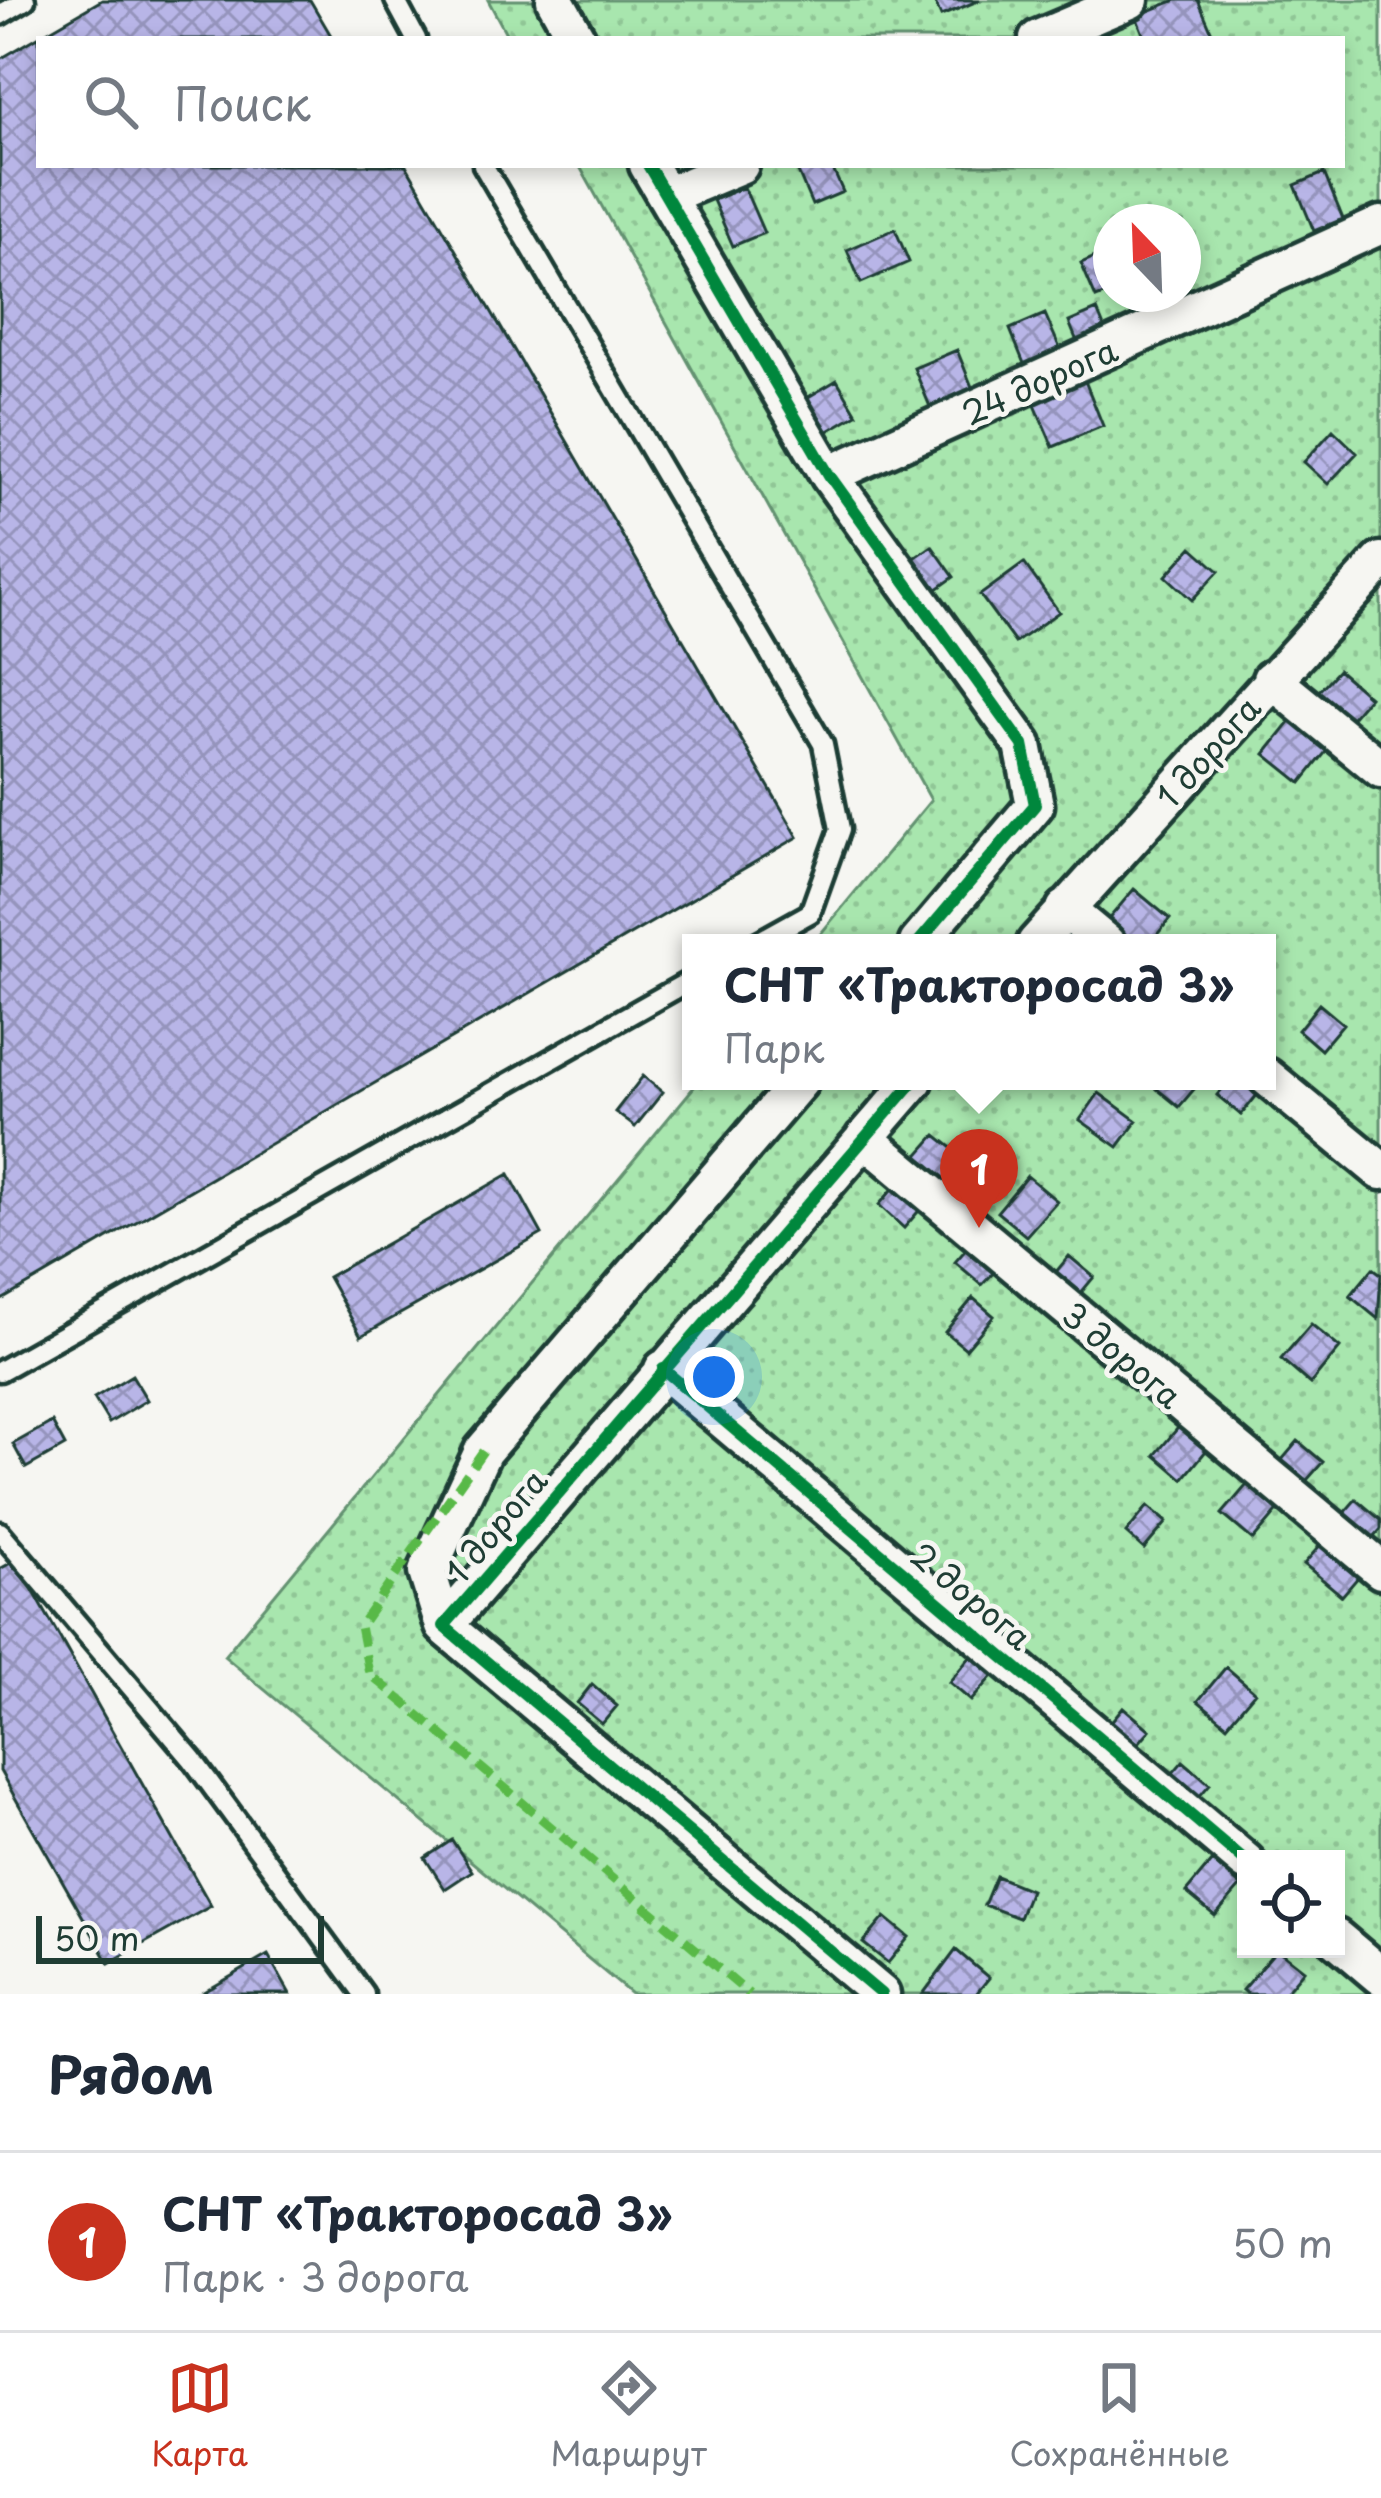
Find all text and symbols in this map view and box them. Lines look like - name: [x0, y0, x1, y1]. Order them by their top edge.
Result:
- search box: [36, 36, 1345, 168]
- text: Поиск: [174, 68, 311, 136]
- icon: search: [78, 69, 144, 135]
- north arrow: [1093, 204, 1201, 312]
- street label: 24 дорога: [953, 323, 1125, 437]
- street label: 1 дорога: [1143, 683, 1271, 818]
- popup: [682, 934, 1276, 1090]
- text: СНТ «Тракторосад 3»: [724, 949, 1234, 1017]
- text: Парк: [724, 1017, 825, 1076]
- pin: 1: [940, 1129, 1018, 1228]
- street label: 3 дорога: [1052, 1289, 1194, 1419]
- your location: [684, 1347, 744, 1407]
- street label: 1 дорога: [432, 1456, 558, 1593]
- street label: 2 дорога: [901, 1529, 1044, 1661]
- map controls: [1237, 1850, 1345, 1958]
- button: locate: [1237, 1850, 1345, 1958]
- scale bar: [36, 1910, 324, 1963]
- text: 50 m: [54, 1912, 140, 1962]
- text: Рядом: [48, 2034, 214, 2111]
- text: СНТ «Тракторосад 3»: [162, 2178, 672, 2246]
- text: 1: [78, 2212, 96, 2271]
- text: 50 m: [1232, 2212, 1333, 2271]
- text: Парк · 3 дорога: [162, 2246, 469, 2305]
- tab: Карта: [151, 2355, 248, 2477]
- tab: Маршрут: [551, 2355, 707, 2477]
- tab: Сохранённые: [1009, 2355, 1230, 2477]

